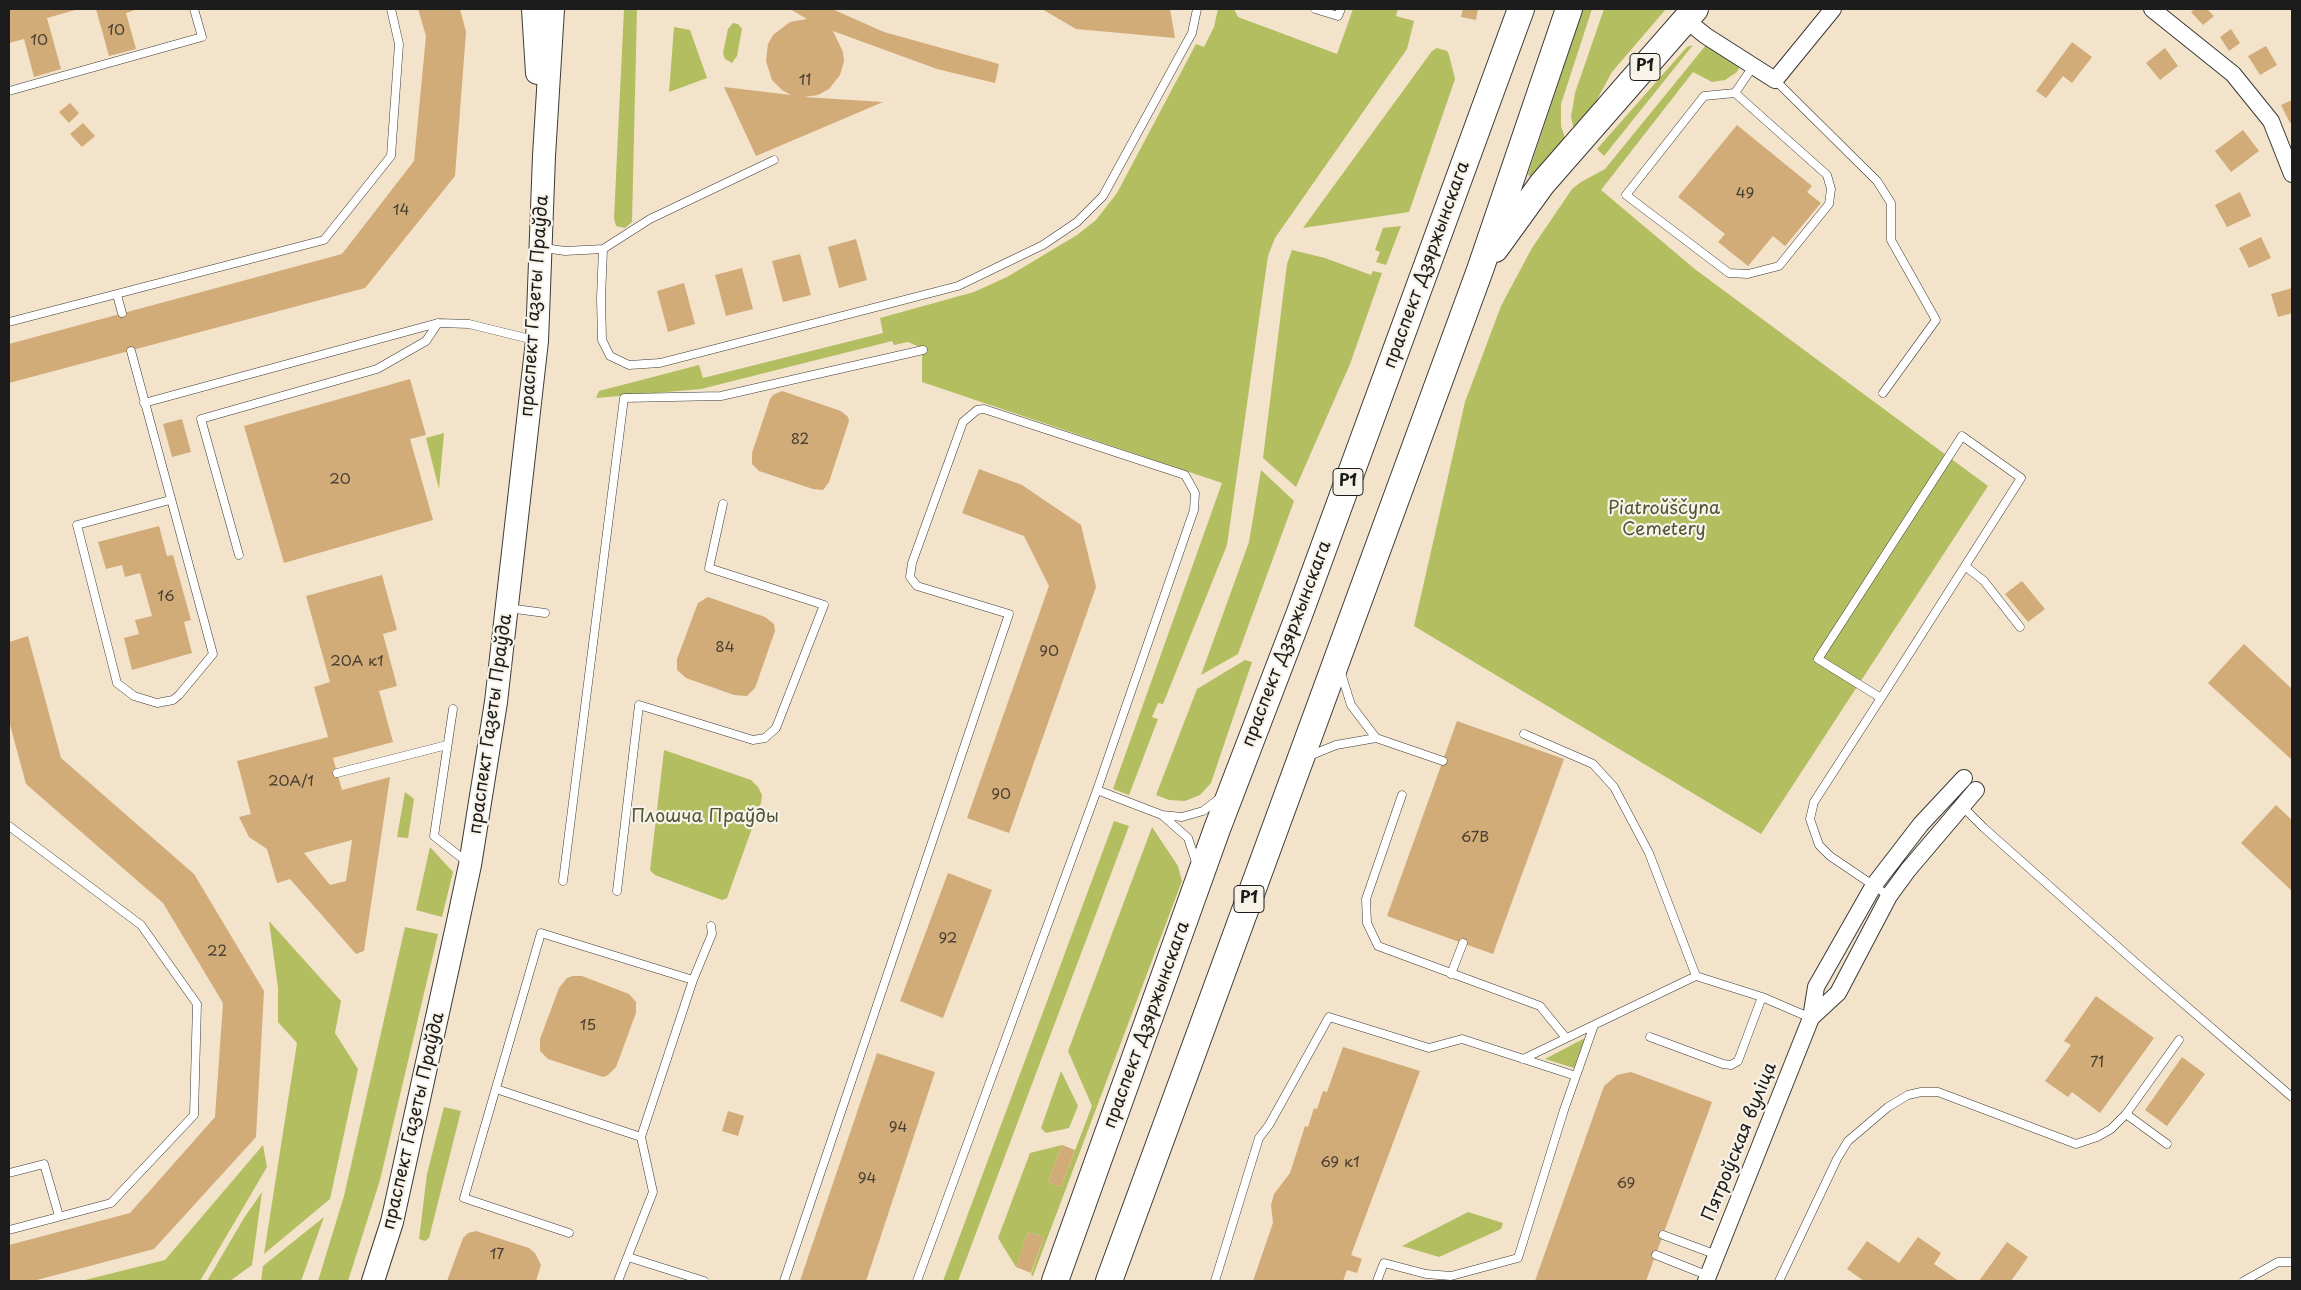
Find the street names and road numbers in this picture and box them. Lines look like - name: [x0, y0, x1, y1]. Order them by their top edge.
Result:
- road number: Р1: [1630, 54, 1660, 80]
- street label: праспект Дзяржынскага: [1379, 158, 1475, 372]
- street label: праспект Газеты Праўда: [516, 194, 554, 418]
- road number: Р1: [1333, 468, 1363, 496]
- street label: праспект Дзяржынскага: [1238, 538, 1336, 750]
- street label: праспект Газеты Праўда: [465, 612, 517, 836]
- road number: Р1: [1234, 886, 1264, 912]
- street label: праспект Дзяржынскага: [1099, 918, 1195, 1132]
- street label: праспект Газеты Праўда: [378, 1010, 450, 1232]
- street label: Пятроўская вуліца: [1698, 1059, 1782, 1225]

